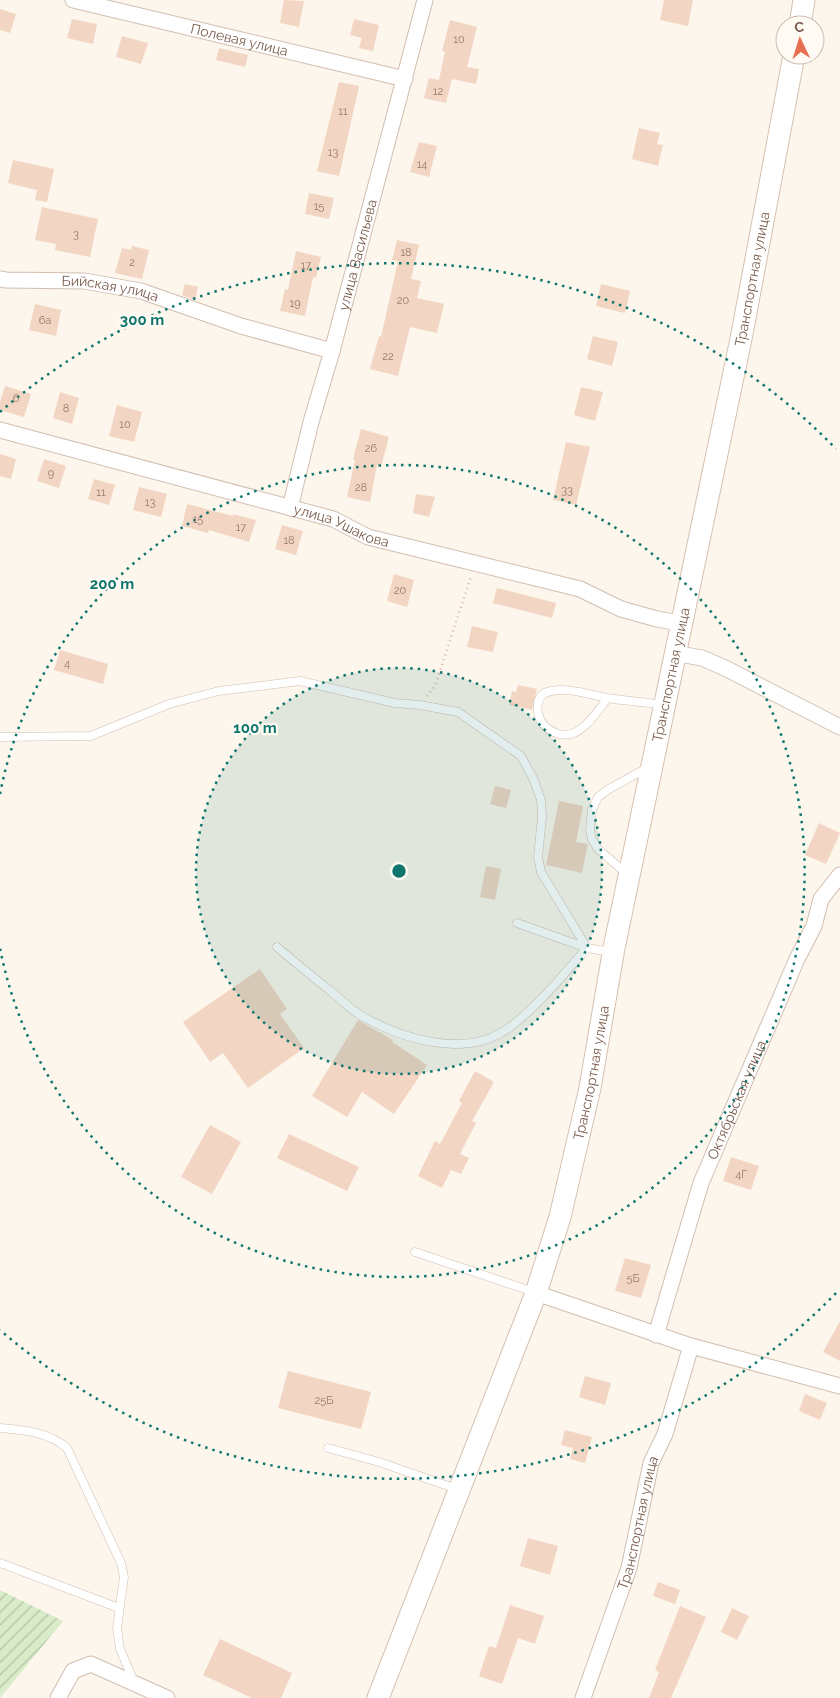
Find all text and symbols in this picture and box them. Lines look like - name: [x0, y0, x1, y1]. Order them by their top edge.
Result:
- north arrow: [775, 15, 825, 65]
- text: С: [794, 19, 805, 35]
- street label: Полевая улица: [189, 20, 290, 59]
- house number: 10: [453, 33, 465, 46]
- house number: 12: [433, 85, 443, 98]
- house number: 11: [338, 105, 348, 118]
- house number: 13: [328, 146, 338, 159]
- house number: 14: [417, 158, 427, 171]
- street label: улица Васильева: [335, 198, 380, 312]
- house number: 15: [314, 200, 324, 213]
- street label: Транспортная улица: [732, 210, 773, 348]
- house number: 3: [73, 228, 79, 241]
- house number: 18: [400, 246, 412, 259]
- house number: 2: [129, 256, 135, 269]
- house number: 17: [301, 259, 311, 272]
- street label: Бийская улица: [62, 273, 161, 305]
- house number: 20: [397, 294, 409, 307]
- house number: 19: [289, 297, 301, 310]
- text: 300 m: [120, 311, 164, 329]
- house number: 6а: [39, 314, 51, 327]
- house number: 22: [382, 350, 394, 363]
- house number: 6: [13, 392, 20, 405]
- house number: 8: [63, 402, 69, 415]
- house number: 10: [119, 418, 131, 431]
- house number: 26: [365, 442, 378, 455]
- house number: 9: [48, 467, 54, 480]
- house number: 28: [355, 481, 367, 494]
- house number: 33: [561, 484, 573, 497]
- house number: 11: [96, 486, 106, 499]
- house number: 13: [145, 496, 155, 509]
- street label: улица Ушакова: [292, 501, 391, 550]
- house number: 15: [193, 513, 203, 526]
- house number: 17: [236, 521, 246, 534]
- house number: 18: [283, 534, 295, 547]
- text: 200 m: [90, 575, 134, 593]
- house number: 20: [394, 584, 406, 597]
- street label: Транспортная улица: [649, 606, 693, 743]
- house number: 4: [64, 657, 70, 670]
- text: 100 m: [233, 719, 277, 737]
- centre of rings: [390, 862, 408, 880]
- street label: Транспортная улица: [570, 1004, 612, 1142]
- street label: Октябрьская улица: [704, 1038, 769, 1162]
- house number: 4Г: [735, 1168, 747, 1181]
- house number: 5Б: [626, 1272, 640, 1285]
- house number: 25Б: [315, 1394, 333, 1407]
- street label: Транспортная улица: [614, 1453, 661, 1592]

